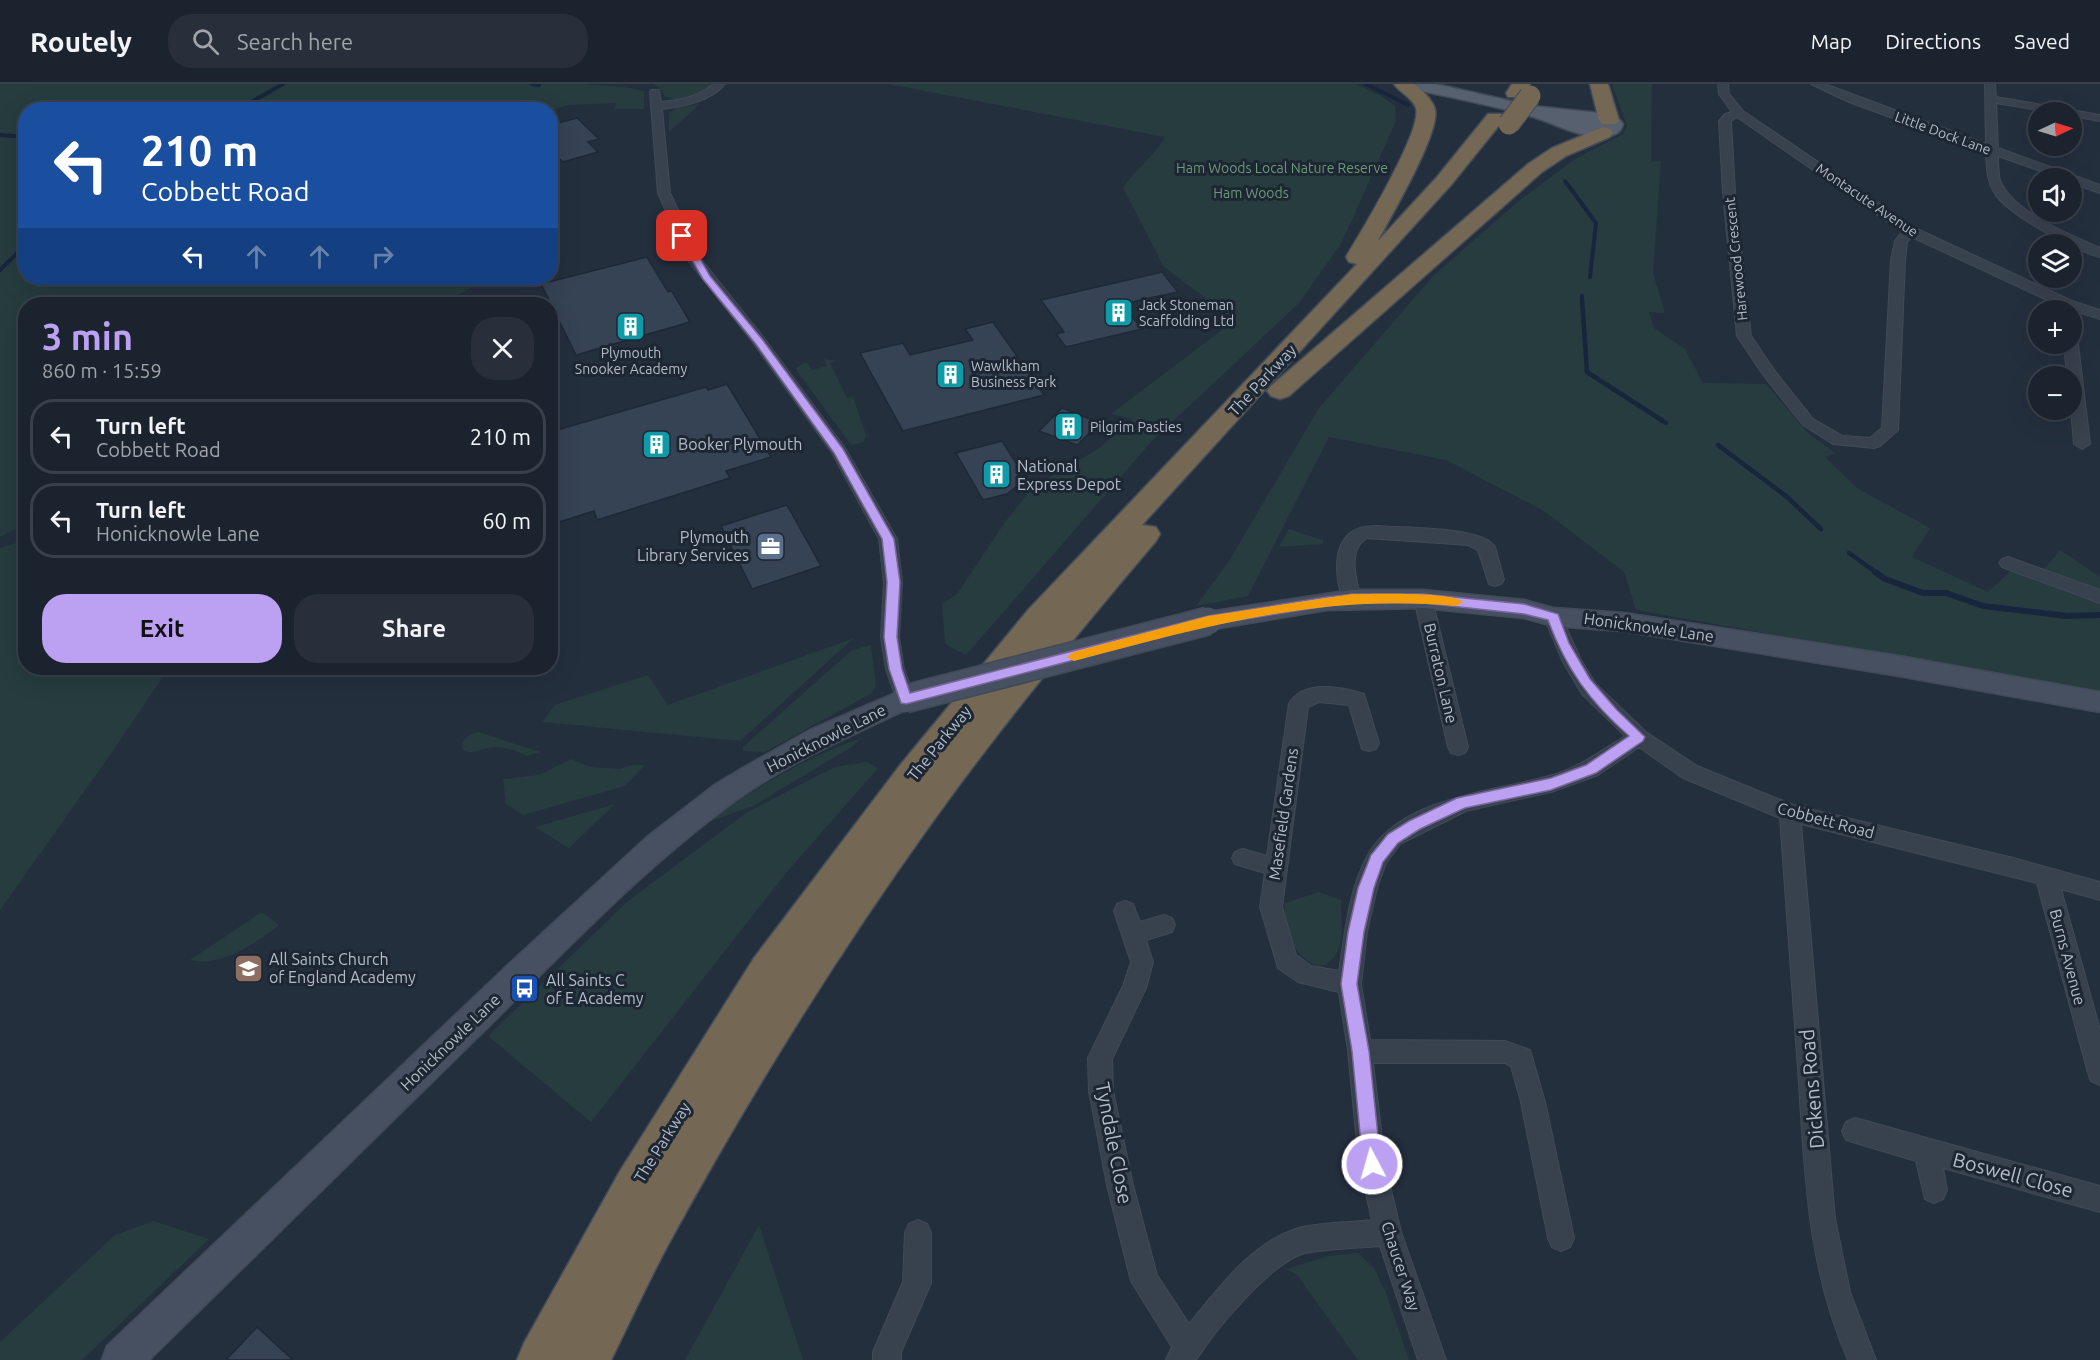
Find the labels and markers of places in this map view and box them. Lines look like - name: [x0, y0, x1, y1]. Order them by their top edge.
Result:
- pin: [656, 210, 707, 261]
- building icon: Jack Stoneman Scaffolding Ltd: [1102, 297, 1134, 329]
- place label: Jack Stoneman Scaffolding Ltd: [1139, 297, 1234, 329]
- building icon: Plymouth Snooker Academy: [615, 310, 647, 342]
- place label: Plymouth Snooker Academy: [575, 345, 687, 377]
- building icon: Wawlkham Business Park: [934, 358, 966, 390]
- place label: Wawlkham Business Park: [971, 358, 1056, 390]
- building icon: Pilgrim Pasties: [1053, 411, 1085, 443]
- place label: Pilgrim Pasties: [1090, 419, 1182, 435]
- building icon: Booker Plymouth: [641, 428, 673, 460]
- place label: Booker Plymouth: [678, 435, 802, 453]
- place label: National Express Depot: [1017, 457, 1122, 493]
- building icon: National Express Depot: [980, 459, 1012, 491]
- place label: Plymouth Library Services: [637, 528, 749, 564]
- office icon: Plymouth Library Services: [754, 530, 786, 562]
- place label: All Saints Church of England Academy: [269, 950, 416, 986]
- school or university icon: All Saints Church of England Academy: [232, 952, 264, 984]
- place label: All Saints C of E Academy: [546, 971, 644, 1007]
- bus stop icon: All Saints C of E Academy: [509, 973, 541, 1005]

